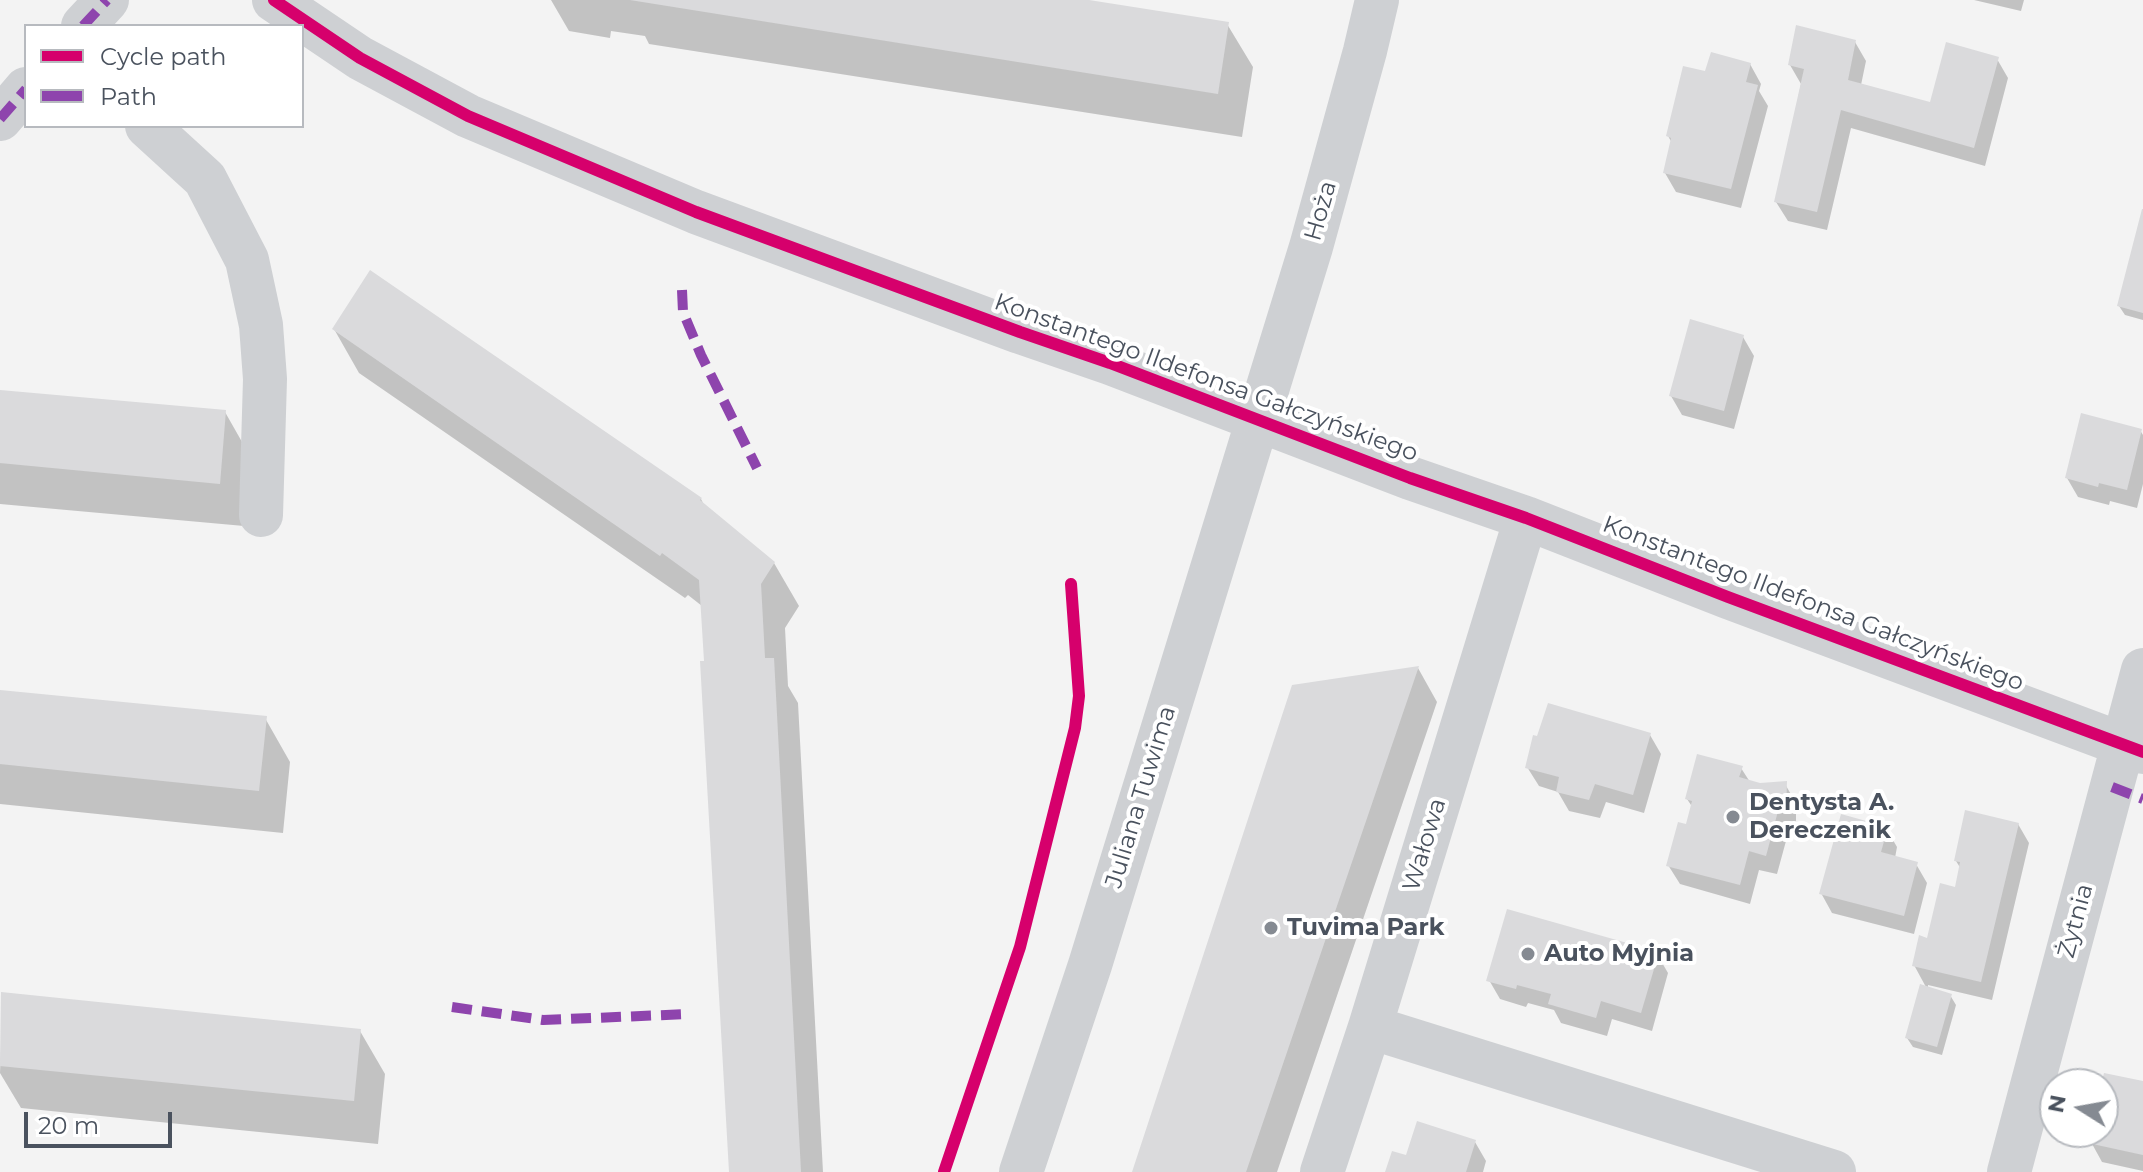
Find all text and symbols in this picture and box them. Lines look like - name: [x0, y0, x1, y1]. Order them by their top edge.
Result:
- legend: [24, 24, 304, 128]
- text: Cycle path: [100, 42, 227, 71]
- text: Path: [100, 82, 157, 111]
- street label: Hoża: [1299, 178, 1343, 244]
- street label: Konstantego Ildefonsa Gałczyńskiego: [990, 288, 1422, 468]
- street label: Konstantego Ildefonsa Gałczyńskiego: [1598, 510, 2028, 698]
- street label: Juliana Tuwima: [1100, 703, 1182, 891]
- place label: Dentysta A. Dereczenik: [1749, 789, 1894, 845]
- street label: Wałowa: [1397, 795, 1453, 895]
- marker: Dentysta A. Dereczenik: [1724, 808, 1742, 826]
- street label: Żytnia: [2052, 881, 2100, 961]
- place label: Tuvima Park: [1287, 914, 1444, 942]
- marker: Tuvima Park: [1262, 919, 1280, 937]
- place label: Auto Myjnia: [1544, 940, 1694, 968]
- marker: Auto Myjnia: [1519, 945, 1537, 963]
- north arrow: [2039, 1068, 2119, 1148]
- text: N: [2042, 1092, 2072, 1115]
- scale bar: [28, 1096, 176, 1146]
- text: 20 m: [38, 1111, 99, 1140]

